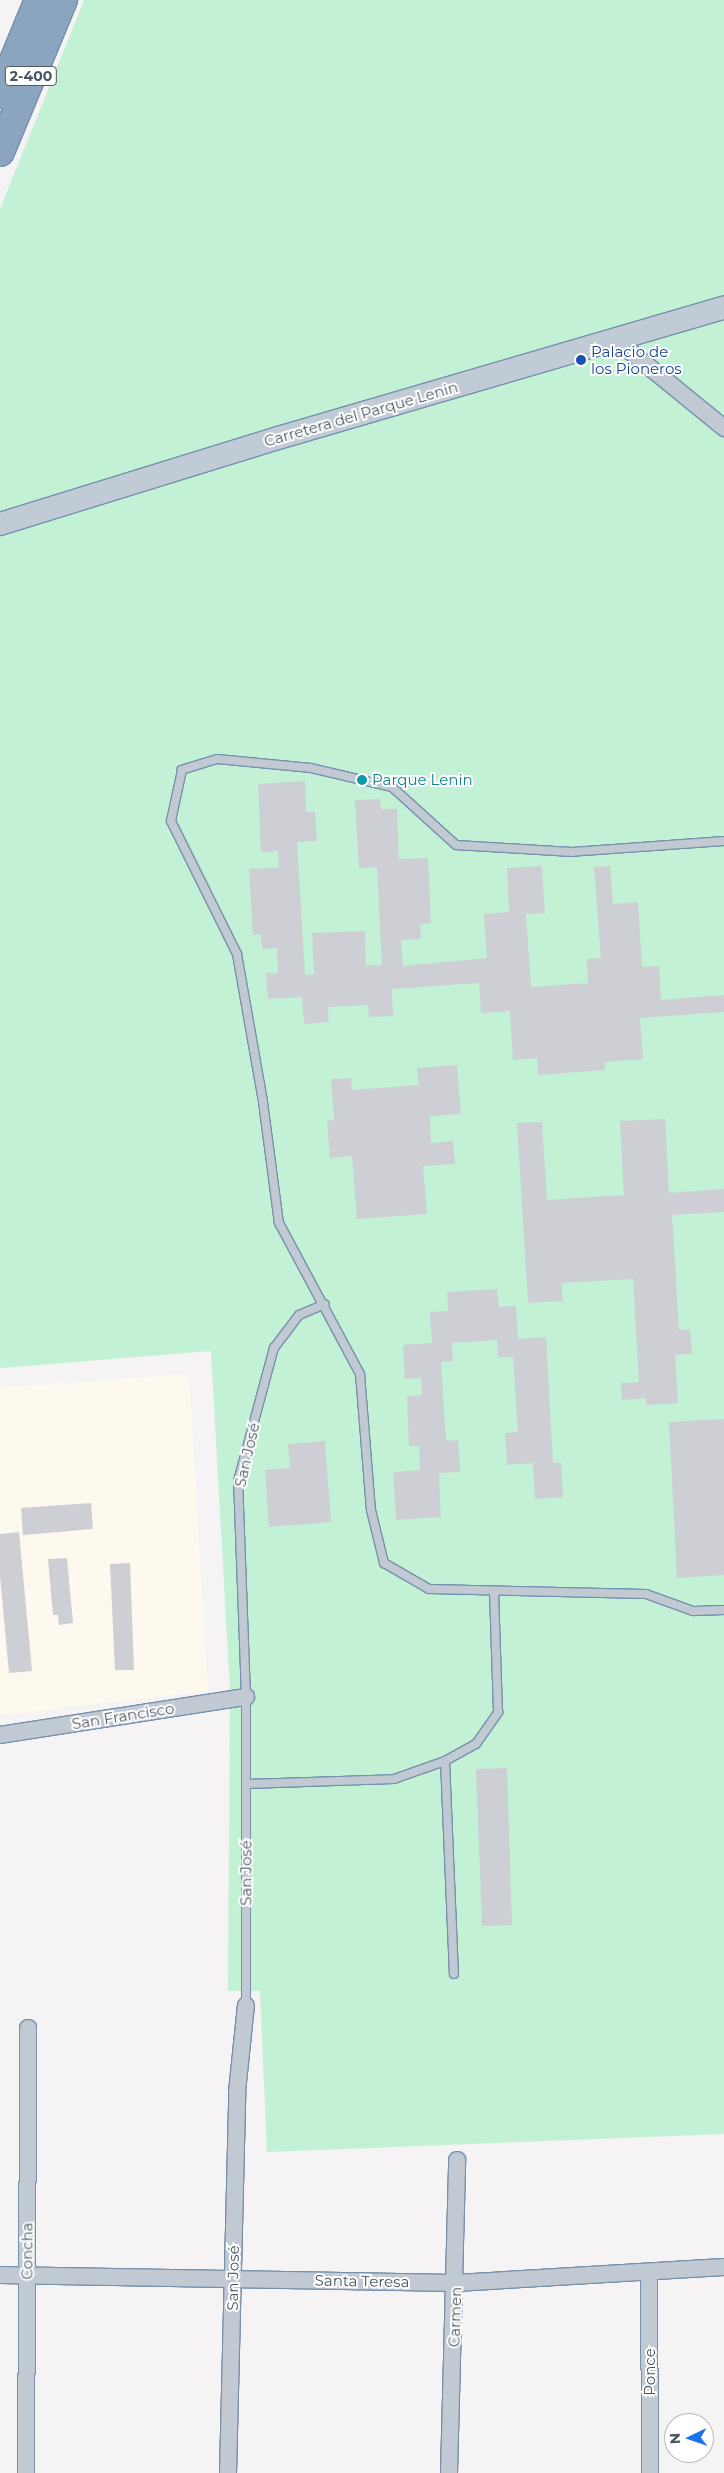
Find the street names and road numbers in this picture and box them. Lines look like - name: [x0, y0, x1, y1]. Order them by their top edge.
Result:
- road number: 2-400: [5, 64, 57, 88]
- street label: Carretera del Parque Lenin: [262, 378, 460, 450]
- street label: San José: [231, 1421, 263, 1489]
- street label: San Francisco: [71, 1699, 175, 1733]
- street label: San José: [237, 1840, 255, 1906]
- street label: Concha: [18, 2222, 36, 2280]
- street label: San José: [223, 2245, 243, 2311]
- street label: Santa Teresa: [315, 2271, 409, 2291]
- street label: Carmen: [445, 2287, 465, 2347]
- street label: Ponce: [641, 2348, 659, 2396]

